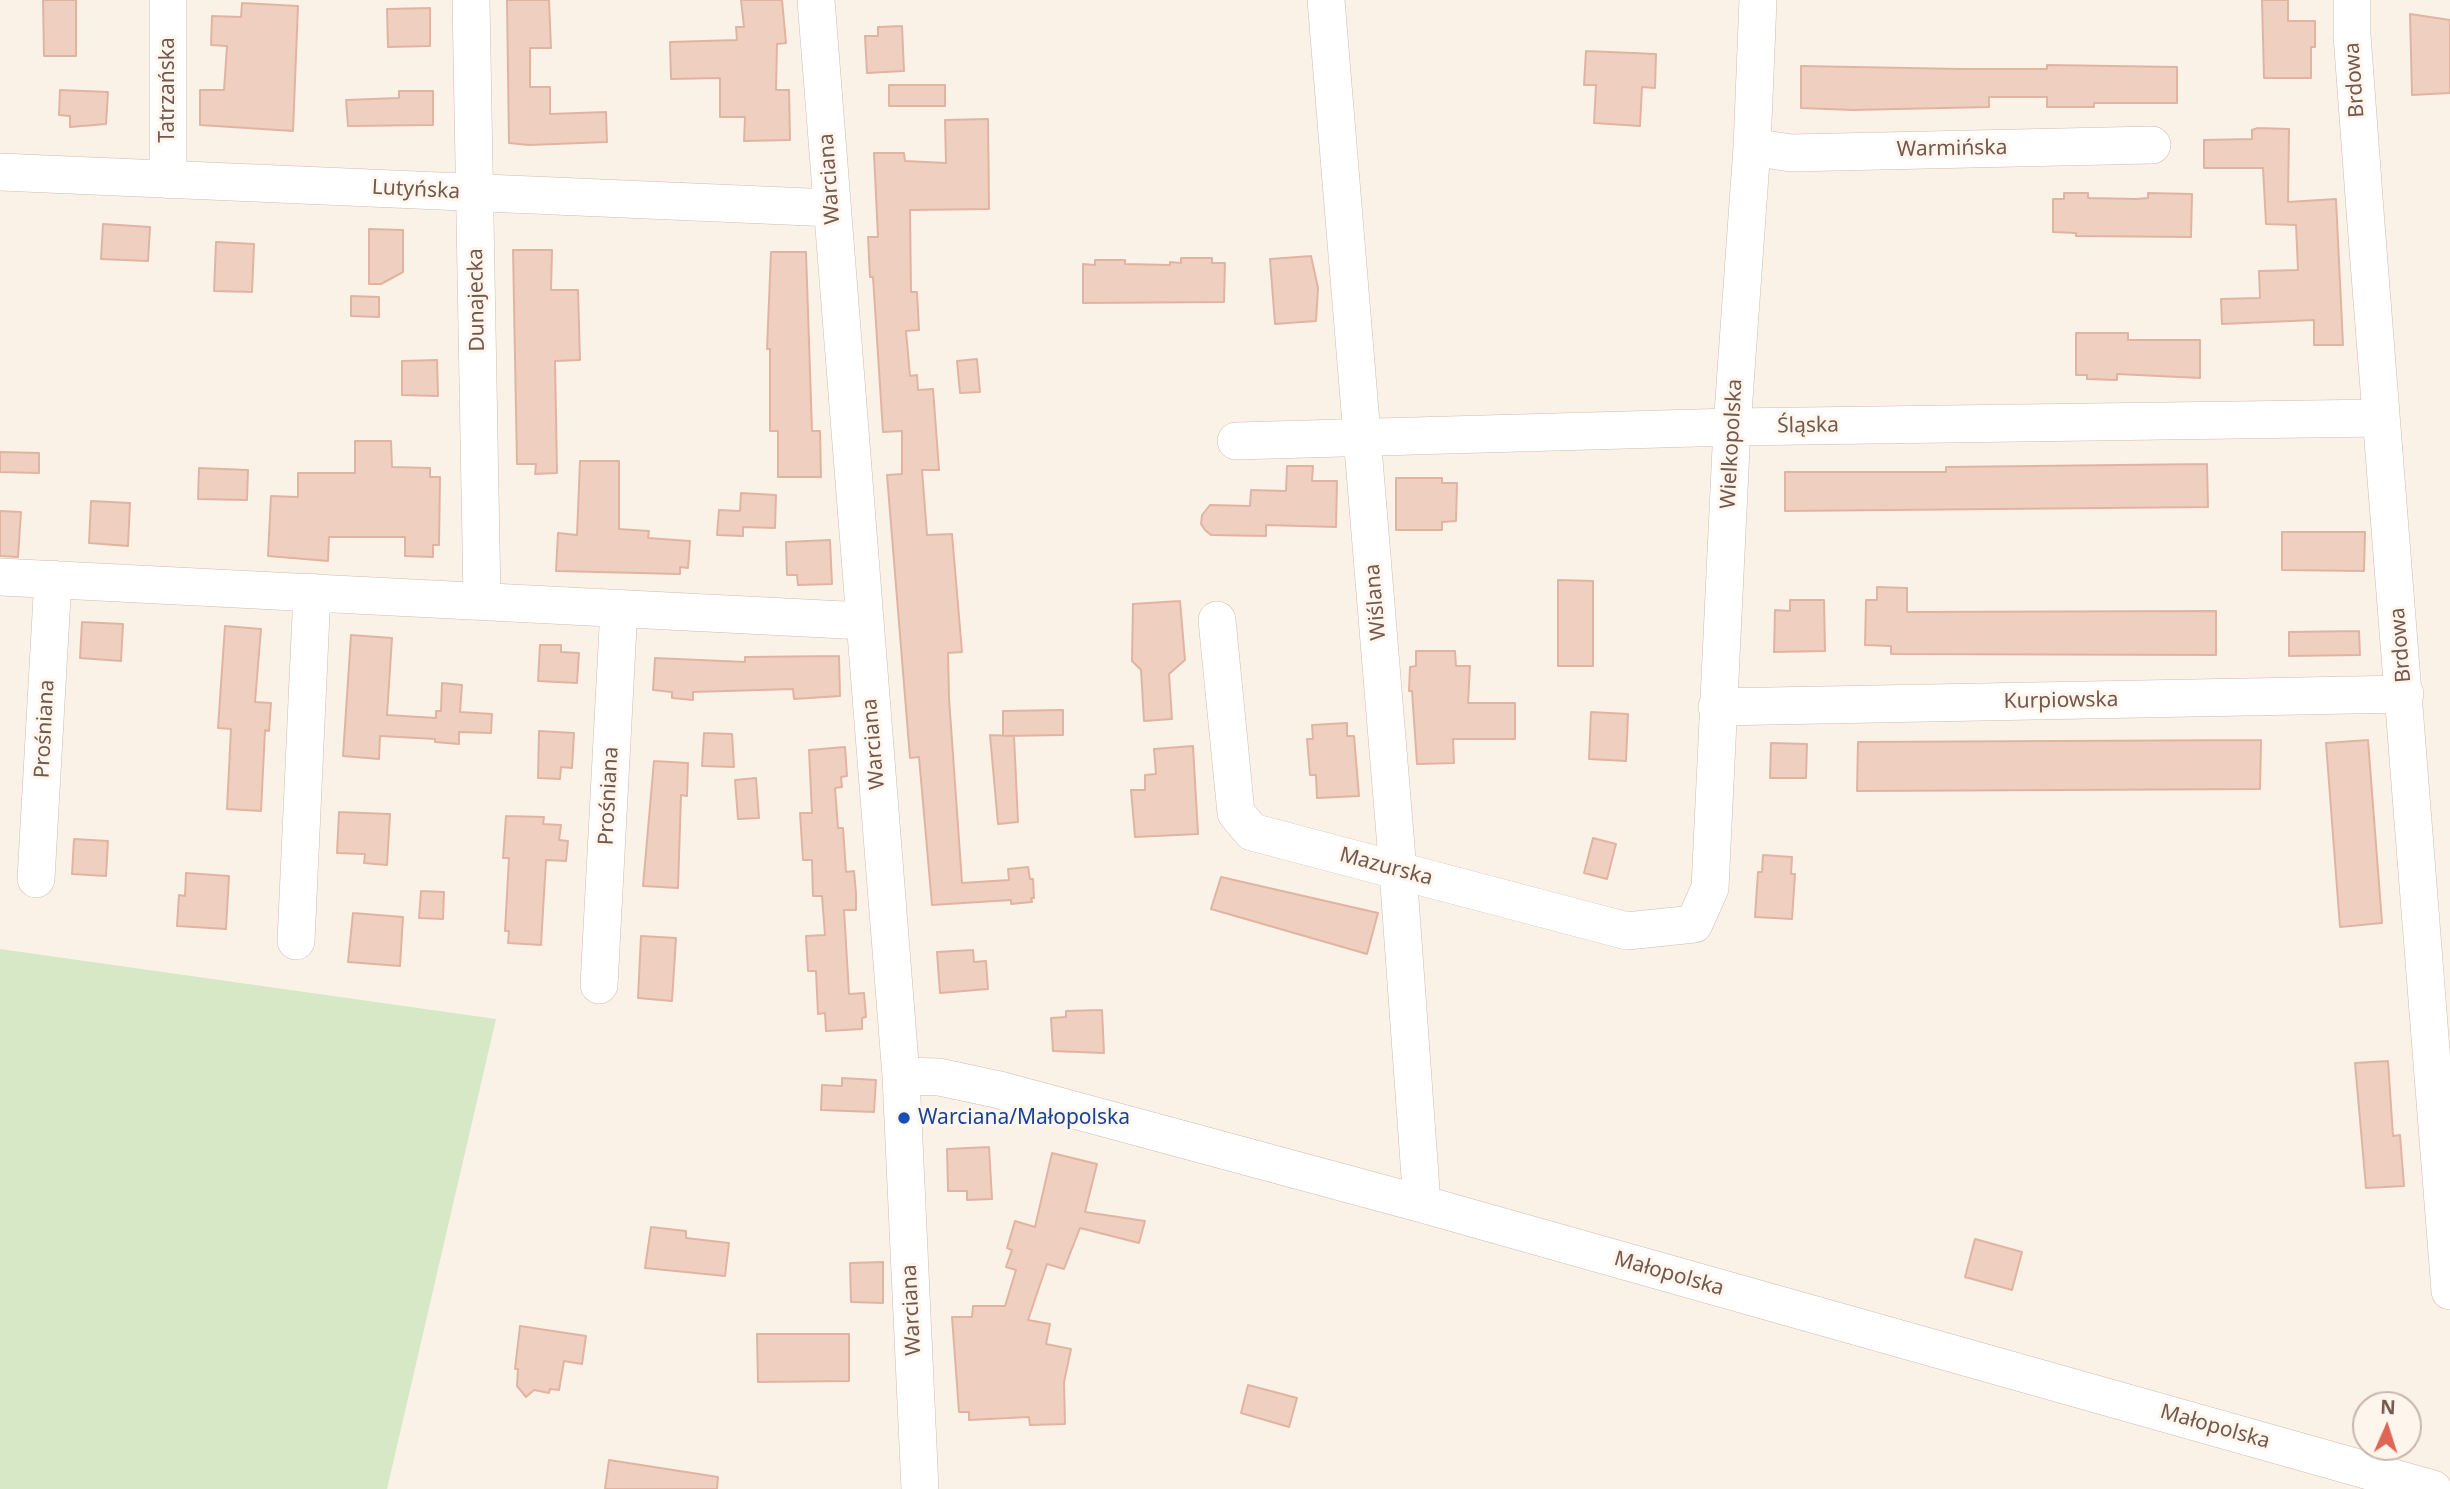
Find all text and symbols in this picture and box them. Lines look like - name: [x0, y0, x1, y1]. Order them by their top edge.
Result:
- street label: Tatrzańska: [155, 37, 181, 143]
- street label: Brdowa: [2340, 42, 2370, 118]
- street label: Warciana: [814, 133, 846, 225]
- street label: Warmińska: [1896, 135, 2008, 163]
- street label: Lutyńska: [371, 175, 461, 205]
- street label: Dunajecka: [463, 248, 491, 352]
- street label: Wielkopolska: [1716, 378, 1748, 510]
- street label: Śląska: [1777, 413, 1839, 439]
- street label: Wiślana: [1360, 563, 1392, 641]
- street label: Brdowa: [2385, 606, 2417, 684]
- street label: Prośniana: [30, 679, 60, 779]
- street label: Kurpiowska: [2003, 687, 2119, 715]
- street label: Warciana: [857, 697, 891, 791]
- street label: Prośniana: [594, 746, 624, 846]
- street label: Mazurska: [1337, 842, 1435, 892]
- place label: Warciana/Małopolska: [918, 1105, 1130, 1131]
- marker: Warciana/Małopolska: [896, 1110, 912, 1126]
- street label: Małopolska: [1611, 1246, 1727, 1302]
- street label: Warciana: [897, 1264, 927, 1356]
- north arrow: [2352, 1391, 2422, 1461]
- text: N: [2380, 1394, 2396, 1420]
- street label: Małopolska: [2157, 1399, 2273, 1455]

